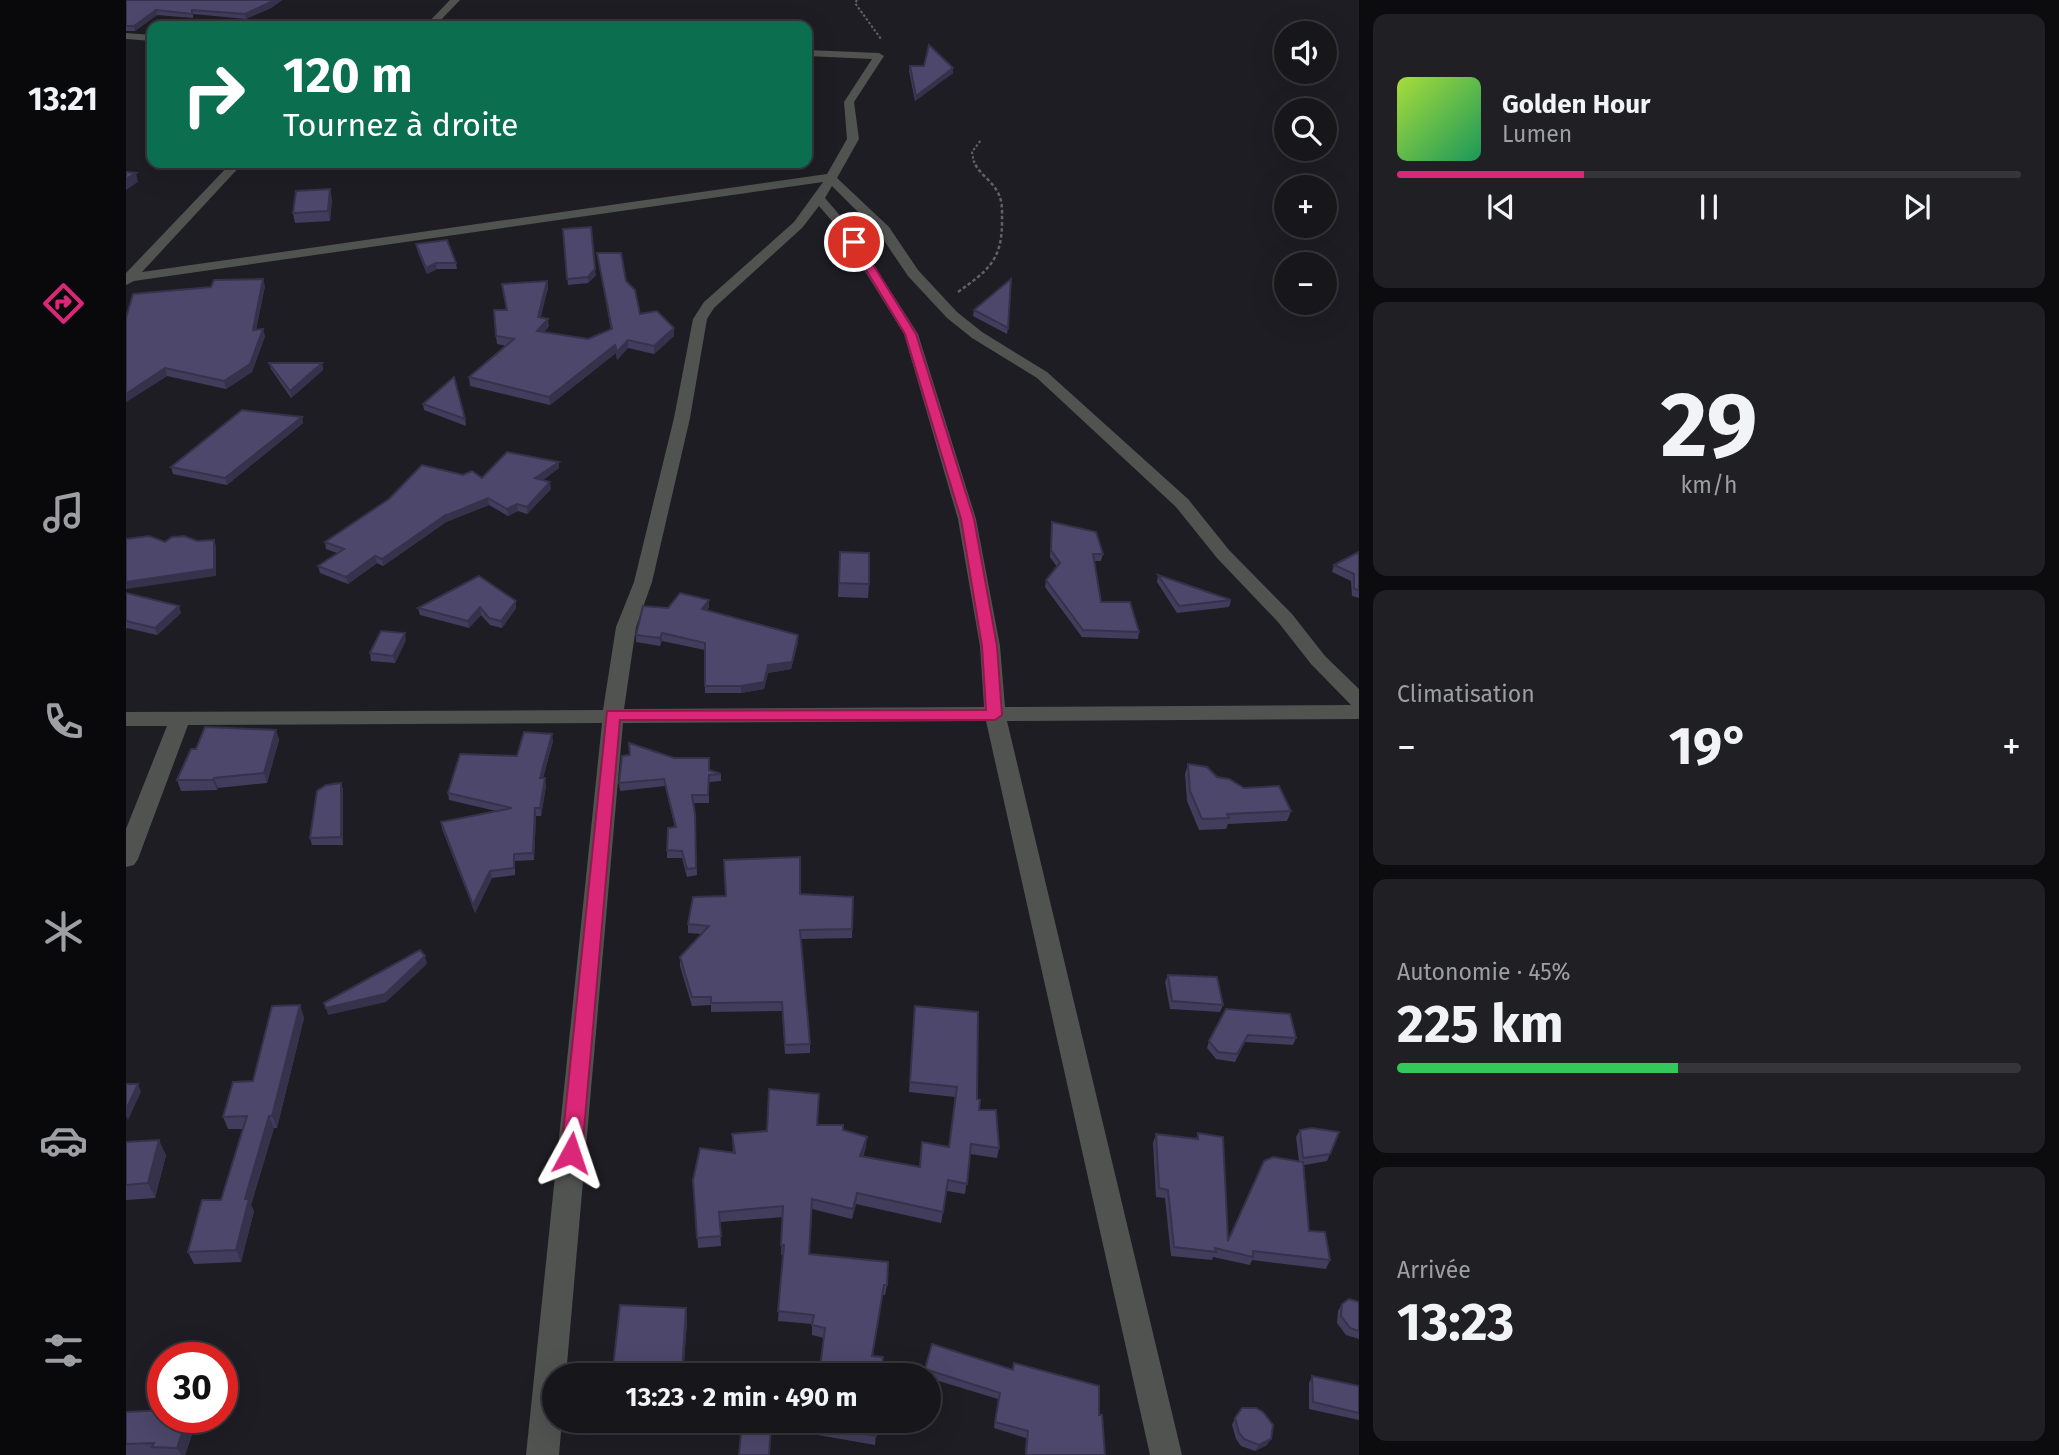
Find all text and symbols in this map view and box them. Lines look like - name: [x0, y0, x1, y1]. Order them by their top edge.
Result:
- map controls: [1274, 21, 1337, 315]
- button: sound: [1274, 21, 1337, 84]
- text: 120 m: [283, 46, 413, 105]
- icon: right: [168, 49, 259, 140]
- text: 13:21: [28, 80, 98, 118]
- text: Golden Hour: [1502, 89, 1650, 120]
- button: search: [1274, 98, 1337, 161]
- text: Tournez à droite: [283, 106, 519, 144]
- text: Lumen: [1502, 120, 1572, 148]
- button: +: [1274, 175, 1337, 238]
- icon: previous: [1482, 188, 1520, 226]
- icon: pause: [1690, 188, 1728, 226]
- icon: next: [1898, 188, 1936, 226]
- pin: [824, 212, 884, 272]
- icon: arrive: [835, 223, 873, 261]
- button: −: [1274, 252, 1337, 315]
- icon: directions: [39, 279, 88, 328]
- text: 29: [1660, 371, 1758, 480]
- text: km/h: [1681, 471, 1737, 499]
- icon: music: [39, 488, 88, 537]
- text: Climatisation: [1397, 680, 1535, 708]
- icon: phone: [39, 697, 88, 746]
- text: 19°: [1669, 715, 1749, 778]
- text: −: [1397, 724, 1416, 770]
- text: +: [2002, 724, 2021, 770]
- icon: climate: [39, 907, 88, 956]
- text: Autonomie · 45%: [1397, 958, 1570, 986]
- text: 225 km: [1397, 993, 1564, 1056]
- icon: car: [39, 1116, 88, 1165]
- position arrow: [534, 1116, 608, 1190]
- text: Arrivée: [1397, 1256, 1471, 1284]
- text: 13:23: [1397, 1291, 1514, 1354]
- icon: filters: [39, 1326, 88, 1375]
- speed limit sign: 30: [147, 1342, 238, 1433]
- text: 13:23 · 2 min · 490 m: [626, 1382, 857, 1413]

